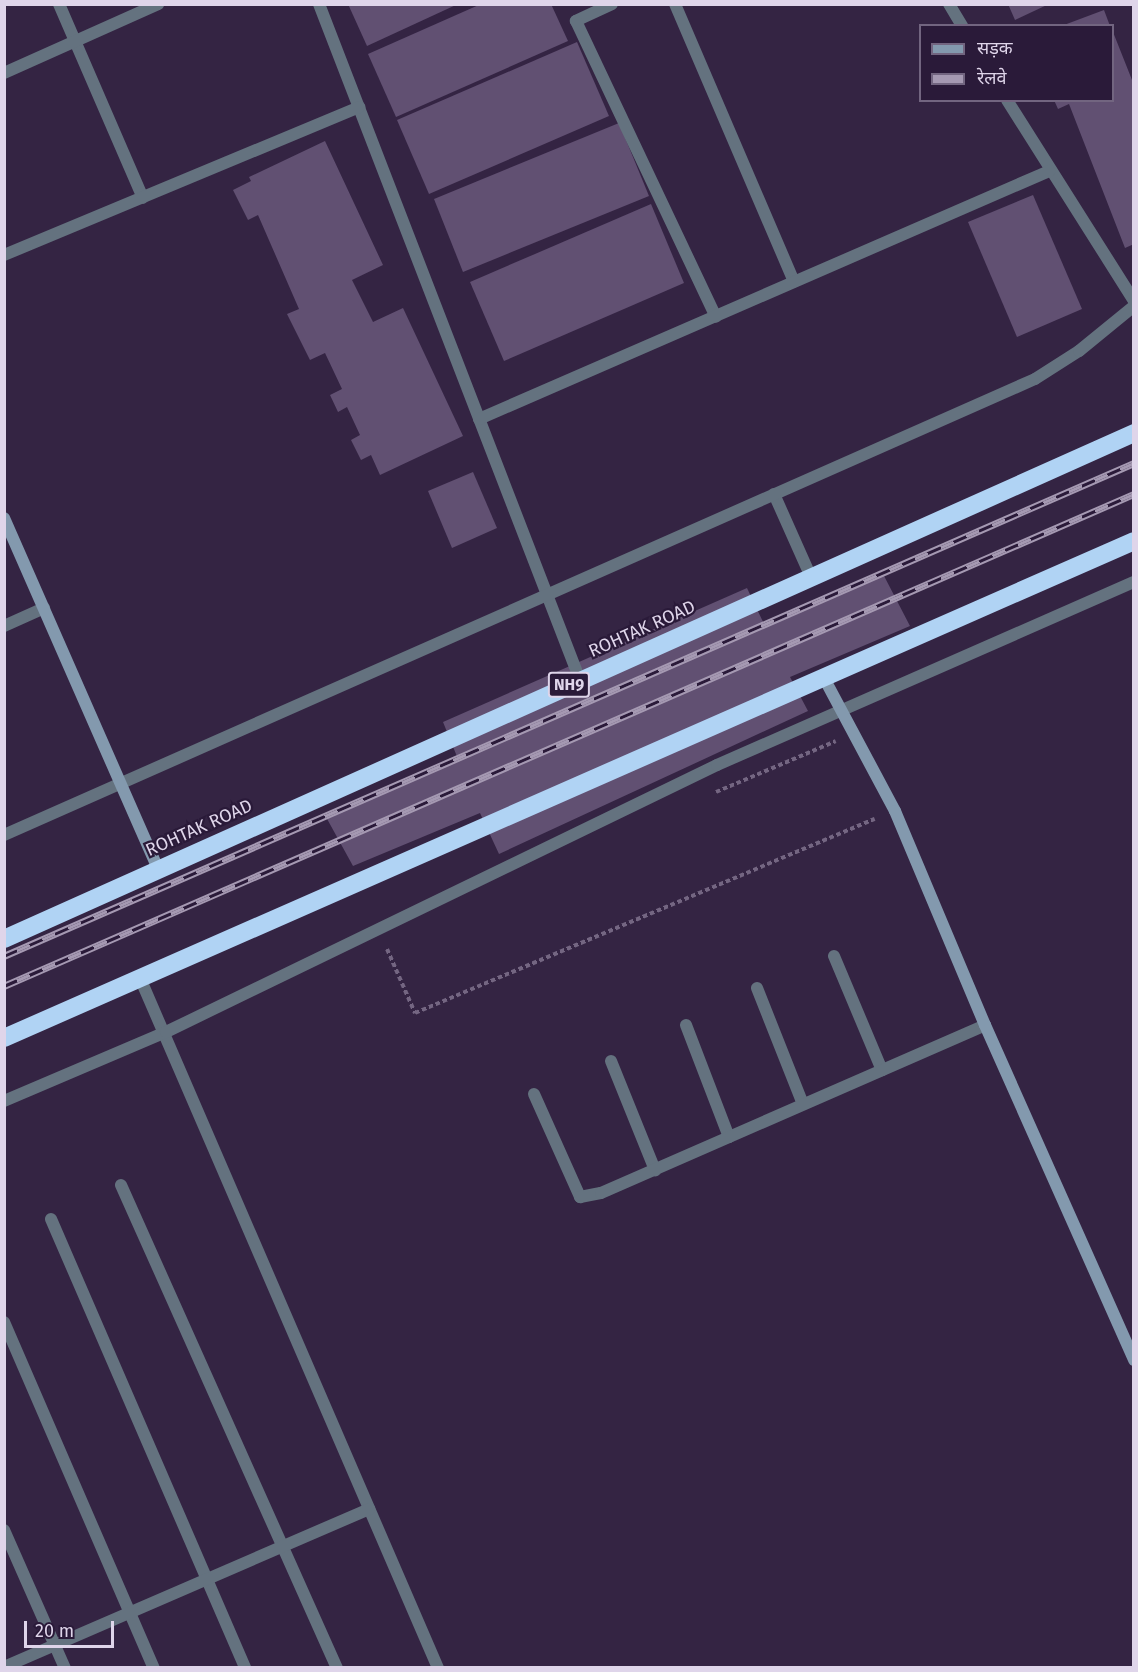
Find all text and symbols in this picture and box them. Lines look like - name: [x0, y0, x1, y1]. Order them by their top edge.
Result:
- legend: [919, 24, 1114, 102]
- text: सड़क: [977, 37, 1013, 59]
- text: रेलवे: [977, 67, 1007, 89]
- street label: ROHTAK ROAD: [585, 596, 699, 662]
- road number: NH9: [546, 672, 592, 698]
- street label: ROHTAK ROAD: [142, 795, 256, 861]
- scale bar: [27, 1609, 117, 1647]
- text: 20 m: [35, 1620, 74, 1642]

